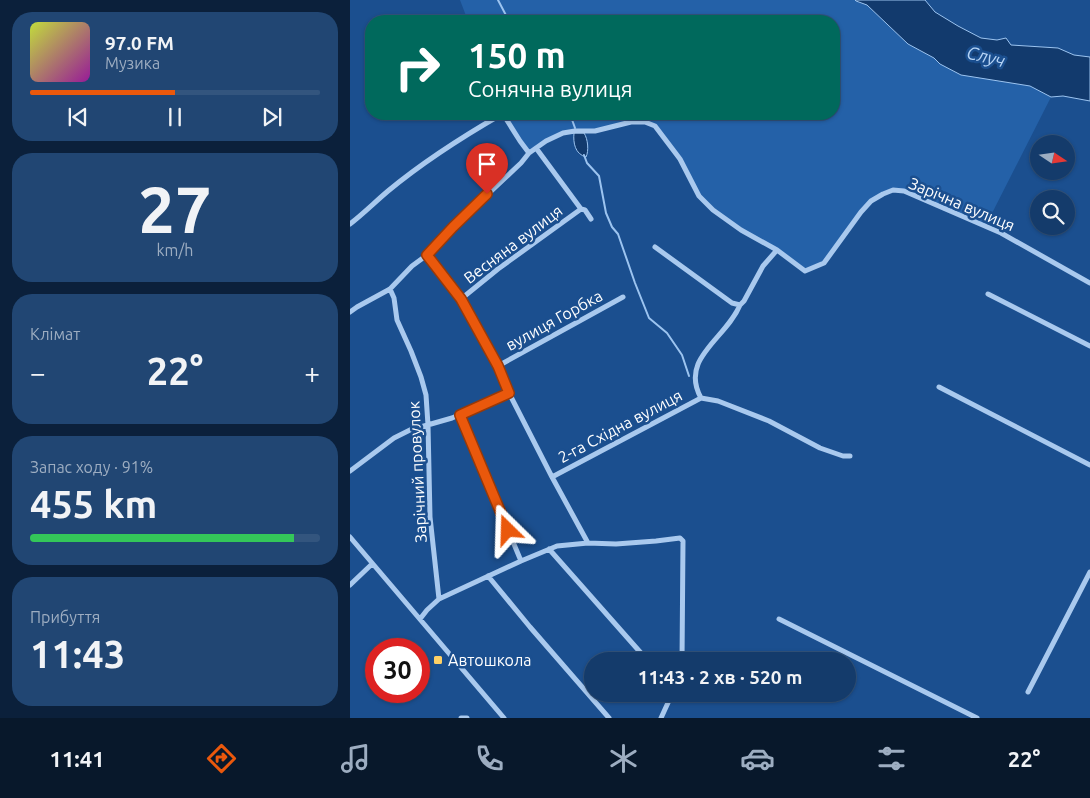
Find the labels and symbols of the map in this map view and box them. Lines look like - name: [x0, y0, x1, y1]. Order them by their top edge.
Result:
- water label: Случ: [965, 42, 1007, 70]
- north arrow: [1030, 135, 1075, 180]
- pin: [466, 143, 508, 194]
- street label: Зарічна вулиця: [906, 174, 1018, 234]
- street label: Весняна вулиця: [460, 201, 566, 287]
- street label: вулиця Горбка: [503, 286, 605, 354]
- street label: 2-га Східна вулиця: [555, 386, 685, 466]
- street label: Зарічний провулок: [404, 401, 430, 543]
- position arrow: [481, 503, 533, 555]
- speed limit sign: 30: [365, 638, 430, 703]
- place label: Автошкола: [448, 651, 532, 669]
- marker: Автошкола: [432, 654, 444, 666]

